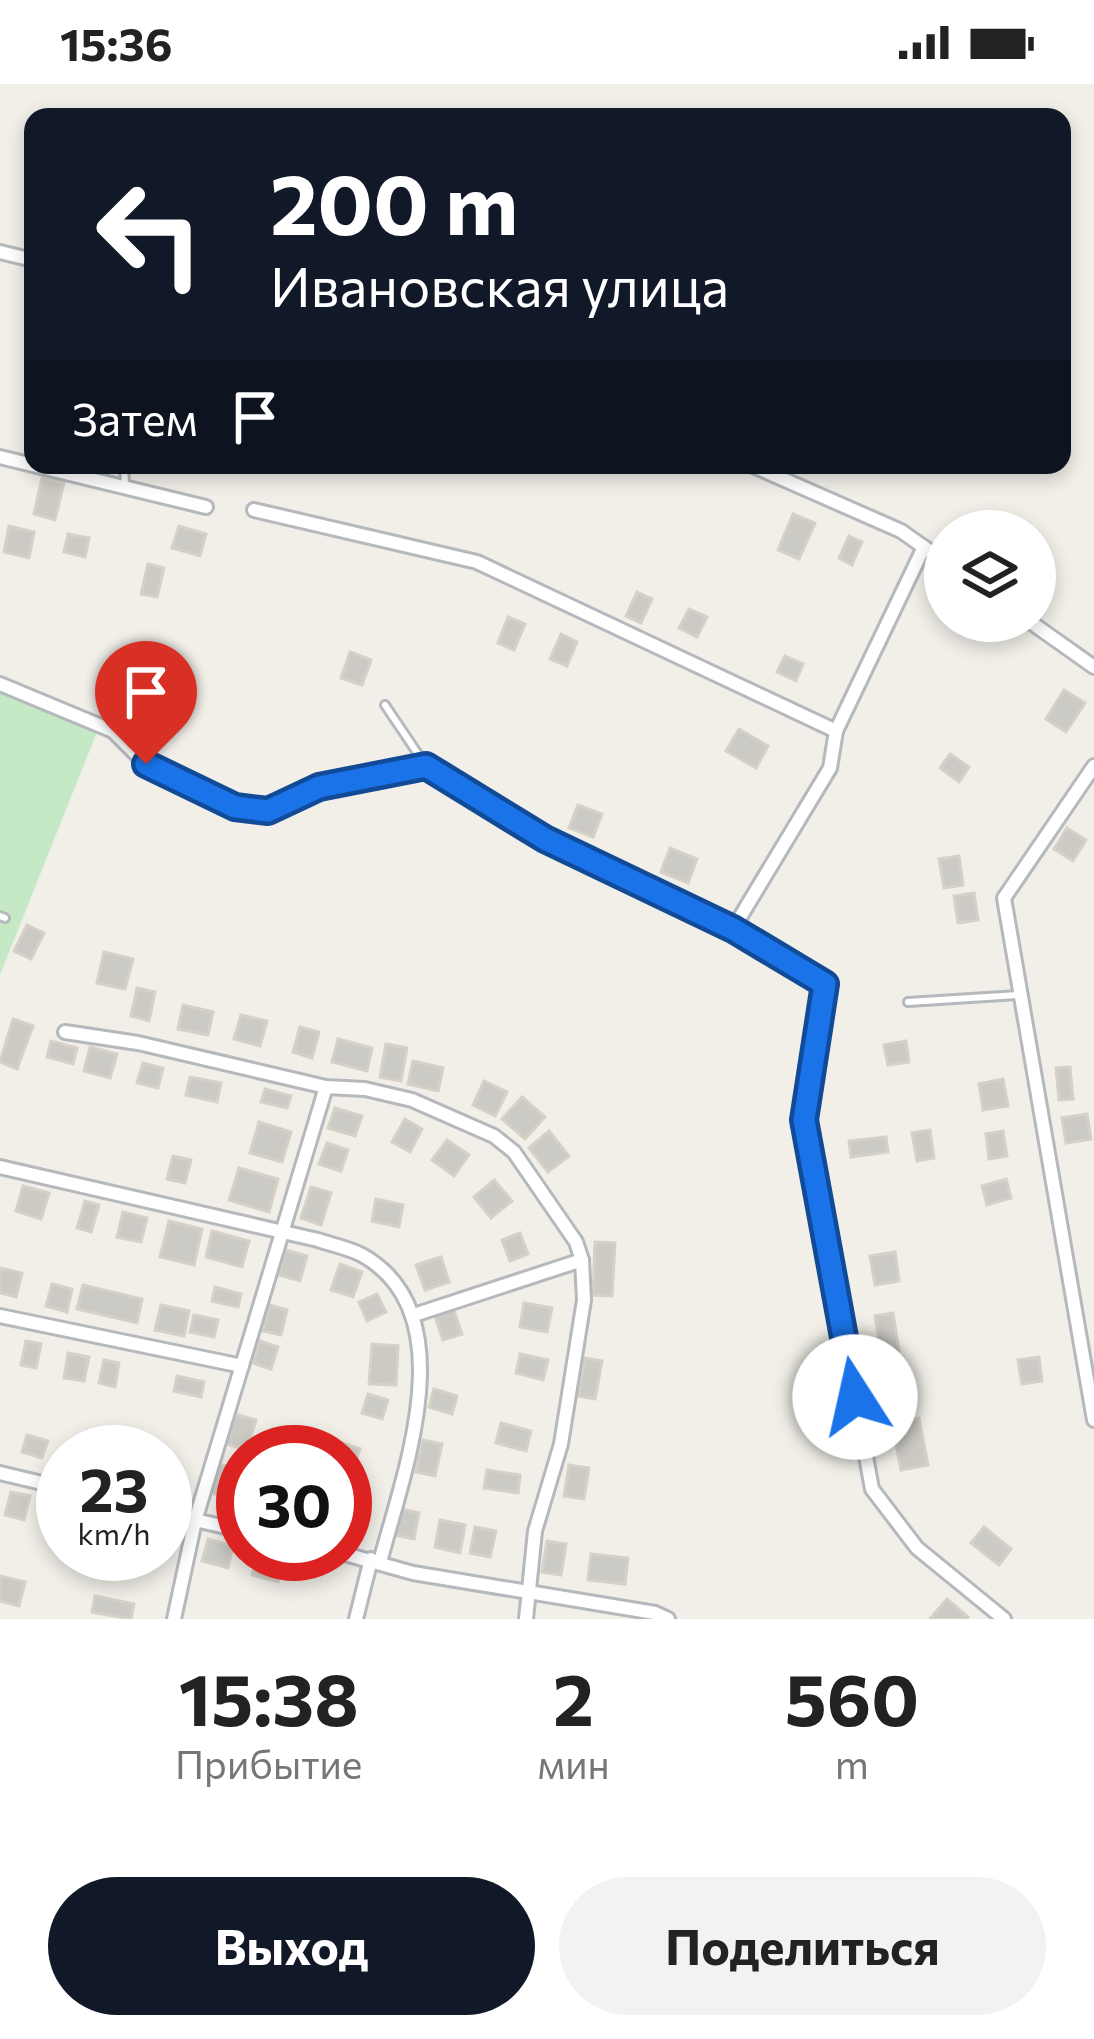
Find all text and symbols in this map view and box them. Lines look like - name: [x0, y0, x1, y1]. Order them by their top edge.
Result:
- text: 15:36: [60, 15, 172, 70]
- text: 200 m: [270, 150, 518, 252]
- icon: left: [72, 156, 228, 312]
- text: Ивановская улица: [270, 252, 729, 318]
- icon: arrive: [222, 384, 288, 450]
- text: Затем: [72, 390, 198, 445]
- map controls: [924, 510, 1056, 642]
- button: layers: [924, 510, 1056, 642]
- pin: [95, 641, 197, 764]
- icon: arrive: [113, 659, 179, 725]
- position arrow: [792, 1334, 918, 1460]
- speed limit sign: 30: [216, 1425, 372, 1581]
- text: 23: [79, 1451, 149, 1524]
- text: km/h: [78, 1514, 150, 1551]
- text: 15:38: [179, 1653, 359, 1741]
- text: 2: [553, 1653, 594, 1741]
- text: 560: [785, 1653, 919, 1741]
- text: Прибытие: [175, 1739, 362, 1787]
- text: мин: [537, 1739, 610, 1787]
- text: m: [835, 1739, 869, 1787]
- button: Выход: [48, 1877, 535, 2015]
- button: Поделиться: [559, 1877, 1046, 2015]

